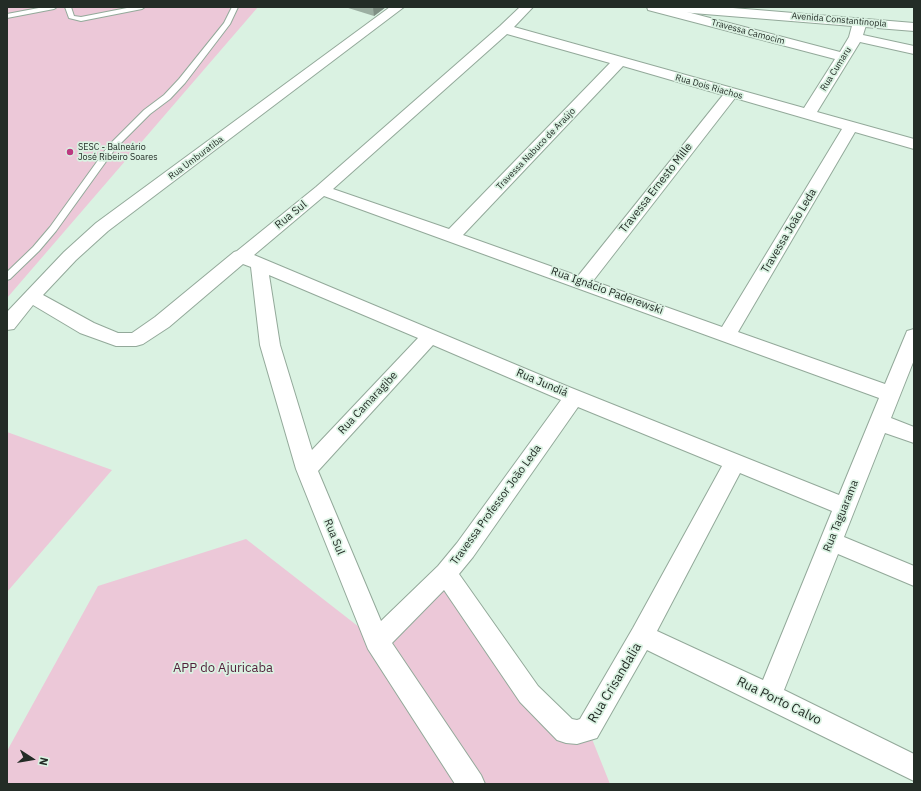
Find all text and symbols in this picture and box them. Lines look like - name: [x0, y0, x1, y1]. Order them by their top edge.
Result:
- street label: Avenida Constantinopla: [791, 10, 887, 30]
- street label: Travessa Camocim: [710, 17, 786, 47]
- street label: Rua Cumaru: [818, 45, 854, 93]
- street label: Rua Dois Riachos: [674, 72, 744, 102]
- street label: Travessa Nabuco de Araújo: [494, 106, 578, 192]
- street label: Rua Umburatiba: [167, 134, 225, 182]
- street label: Travessa Ernesto Mille: [617, 140, 695, 236]
- place label: SESC - Balneário José Ribeiro Soares: [78, 142, 158, 163]
- marker: SESC - Balneário José Ribeiro Soares: [65, 147, 75, 157]
- street label: Travessa João Leda: [759, 186, 819, 276]
- street label: Rua Sul: [272, 198, 310, 232]
- street label: Rua Ignácio Paderewski: [549, 265, 665, 317]
- street label: Rua Jundiá: [514, 366, 570, 400]
- street label: Rua Camaragibe: [336, 369, 400, 437]
- street label: Travessa Professor João Leda: [448, 442, 544, 568]
- street label: Rua Taguarama: [821, 478, 861, 554]
- street label: Rua Sul: [321, 517, 347, 557]
- street label: Rua Crisandalia: [585, 640, 645, 726]
- park label: APP do Ajuricaba: [173, 660, 273, 676]
- street label: Rua Porto Calvo: [734, 674, 824, 728]
- north arrow: [12, 739, 52, 779]
- text: N: [36, 756, 51, 767]

